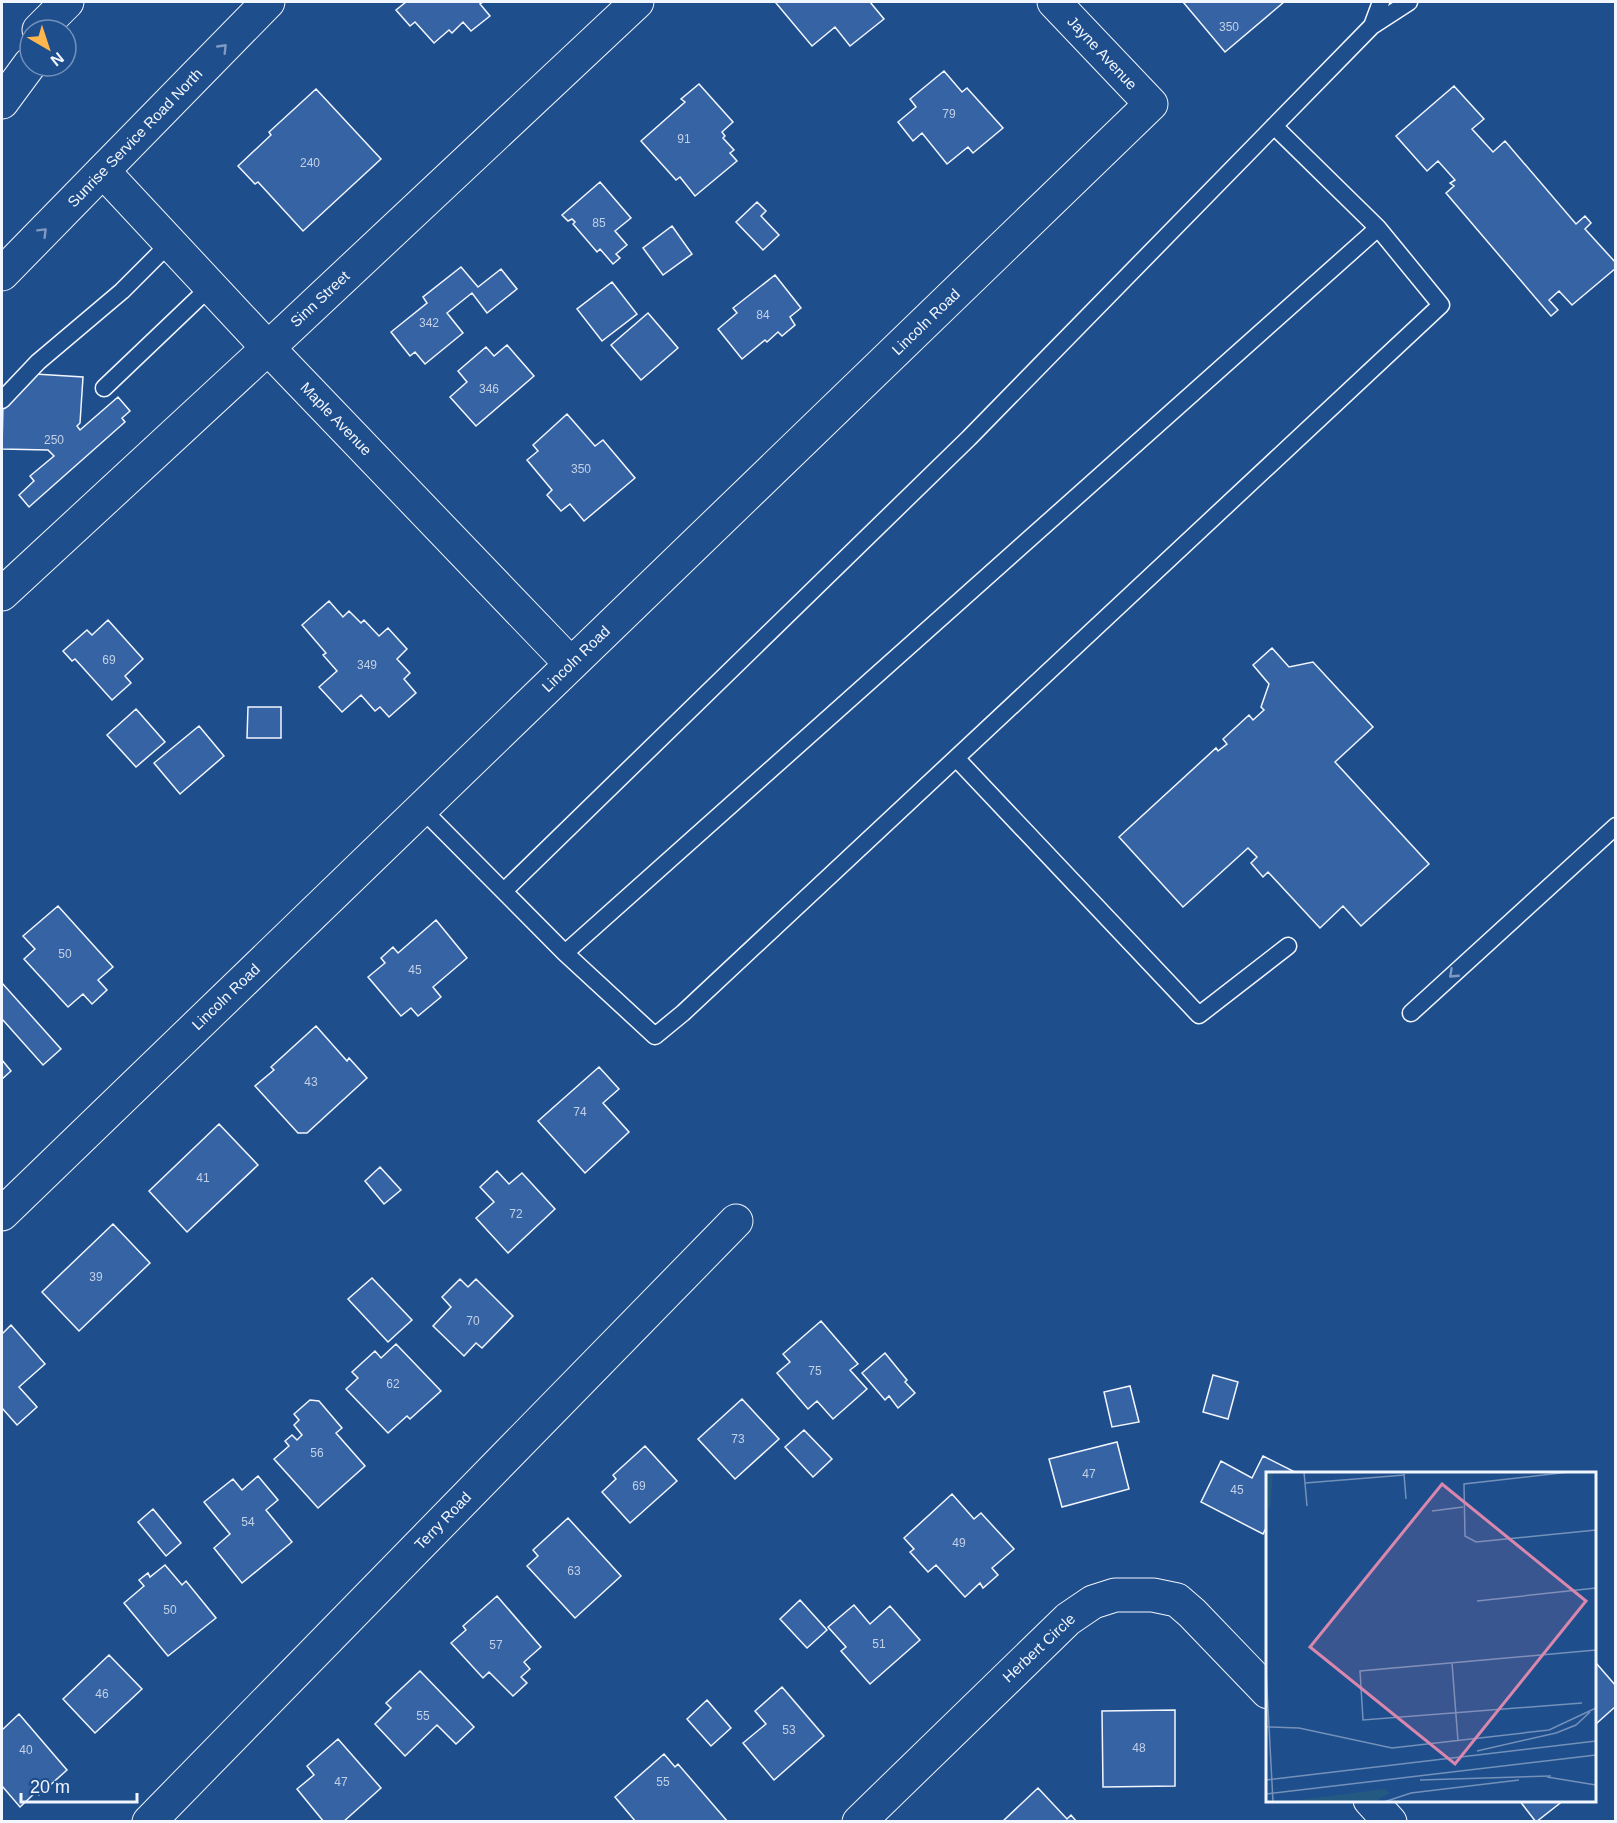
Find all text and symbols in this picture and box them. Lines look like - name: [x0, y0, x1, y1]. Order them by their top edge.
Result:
- street label: Jayne Avenue: [1064, 12, 1141, 93]
- north arrow: [18, 18, 78, 78]
- house number: 350: [1219, 20, 1239, 34]
- one-way arrow: [215, 44, 226, 55]
- text: N: [47, 49, 67, 70]
- street label: Sunrise Service Road North: [64, 65, 205, 210]
- house number: 79: [942, 107, 956, 121]
- house number: 91: [677, 132, 691, 146]
- house number: 240: [300, 156, 320, 170]
- house number: 85: [592, 216, 606, 230]
- one-way arrow: [35, 229, 46, 240]
- street label: Sinn Street: [287, 267, 353, 330]
- street label: Lincoln Road: [888, 285, 963, 358]
- house number: 84: [756, 308, 770, 322]
- house number: 342: [419, 316, 439, 330]
- street label: Maple Avenue: [297, 379, 375, 459]
- house number: 346: [479, 382, 499, 396]
- house number: 250: [44, 433, 64, 447]
- house number: 350: [571, 462, 591, 476]
- street label: Lincoln Road: [538, 622, 613, 695]
- house number: 69: [102, 653, 116, 667]
- house number: 349: [357, 658, 377, 672]
- house number: 50: [58, 947, 72, 961]
- street label: Lincoln Road: [188, 960, 263, 1033]
- house number: 45: [408, 963, 422, 977]
- one-way arrow: [1449, 967, 1460, 978]
- house number: 43: [304, 1075, 318, 1089]
- house number: 74: [573, 1105, 587, 1119]
- house number: 41: [196, 1171, 210, 1185]
- house number: 72: [509, 1207, 523, 1221]
- house number: 39: [89, 1270, 103, 1284]
- house number: 70: [466, 1314, 480, 1328]
- house number: 75: [808, 1364, 822, 1378]
- house number: 62: [386, 1377, 400, 1391]
- house number: 73: [731, 1432, 745, 1446]
- house number: 56: [310, 1446, 324, 1460]
- house number: 47: [1082, 1467, 1096, 1481]
- inset map: [1266, 1472, 1596, 1802]
- house number: 69: [632, 1479, 646, 1493]
- house number: 45: [1230, 1483, 1244, 1497]
- street label: Terry Road: [411, 1488, 474, 1553]
- house number: 54: [241, 1515, 255, 1529]
- house number: 49: [952, 1536, 966, 1550]
- house number: 63: [567, 1564, 581, 1578]
- house number: 50: [163, 1603, 177, 1617]
- street label: Herbert Circle: [999, 1610, 1078, 1685]
- house number: 51: [872, 1637, 886, 1651]
- house number: 57: [489, 1638, 503, 1652]
- house number: 46: [95, 1687, 109, 1701]
- house number: 55: [416, 1709, 430, 1723]
- house number: 53: [782, 1723, 796, 1737]
- house number: 48: [1132, 1741, 1146, 1755]
- house number: 40: [19, 1743, 33, 1757]
- scale bar: [21, 1766, 136, 1804]
- house number: 47: [334, 1775, 348, 1789]
- house number: 55: [656, 1775, 670, 1789]
- text: 20 m: [30, 1777, 70, 1797]

